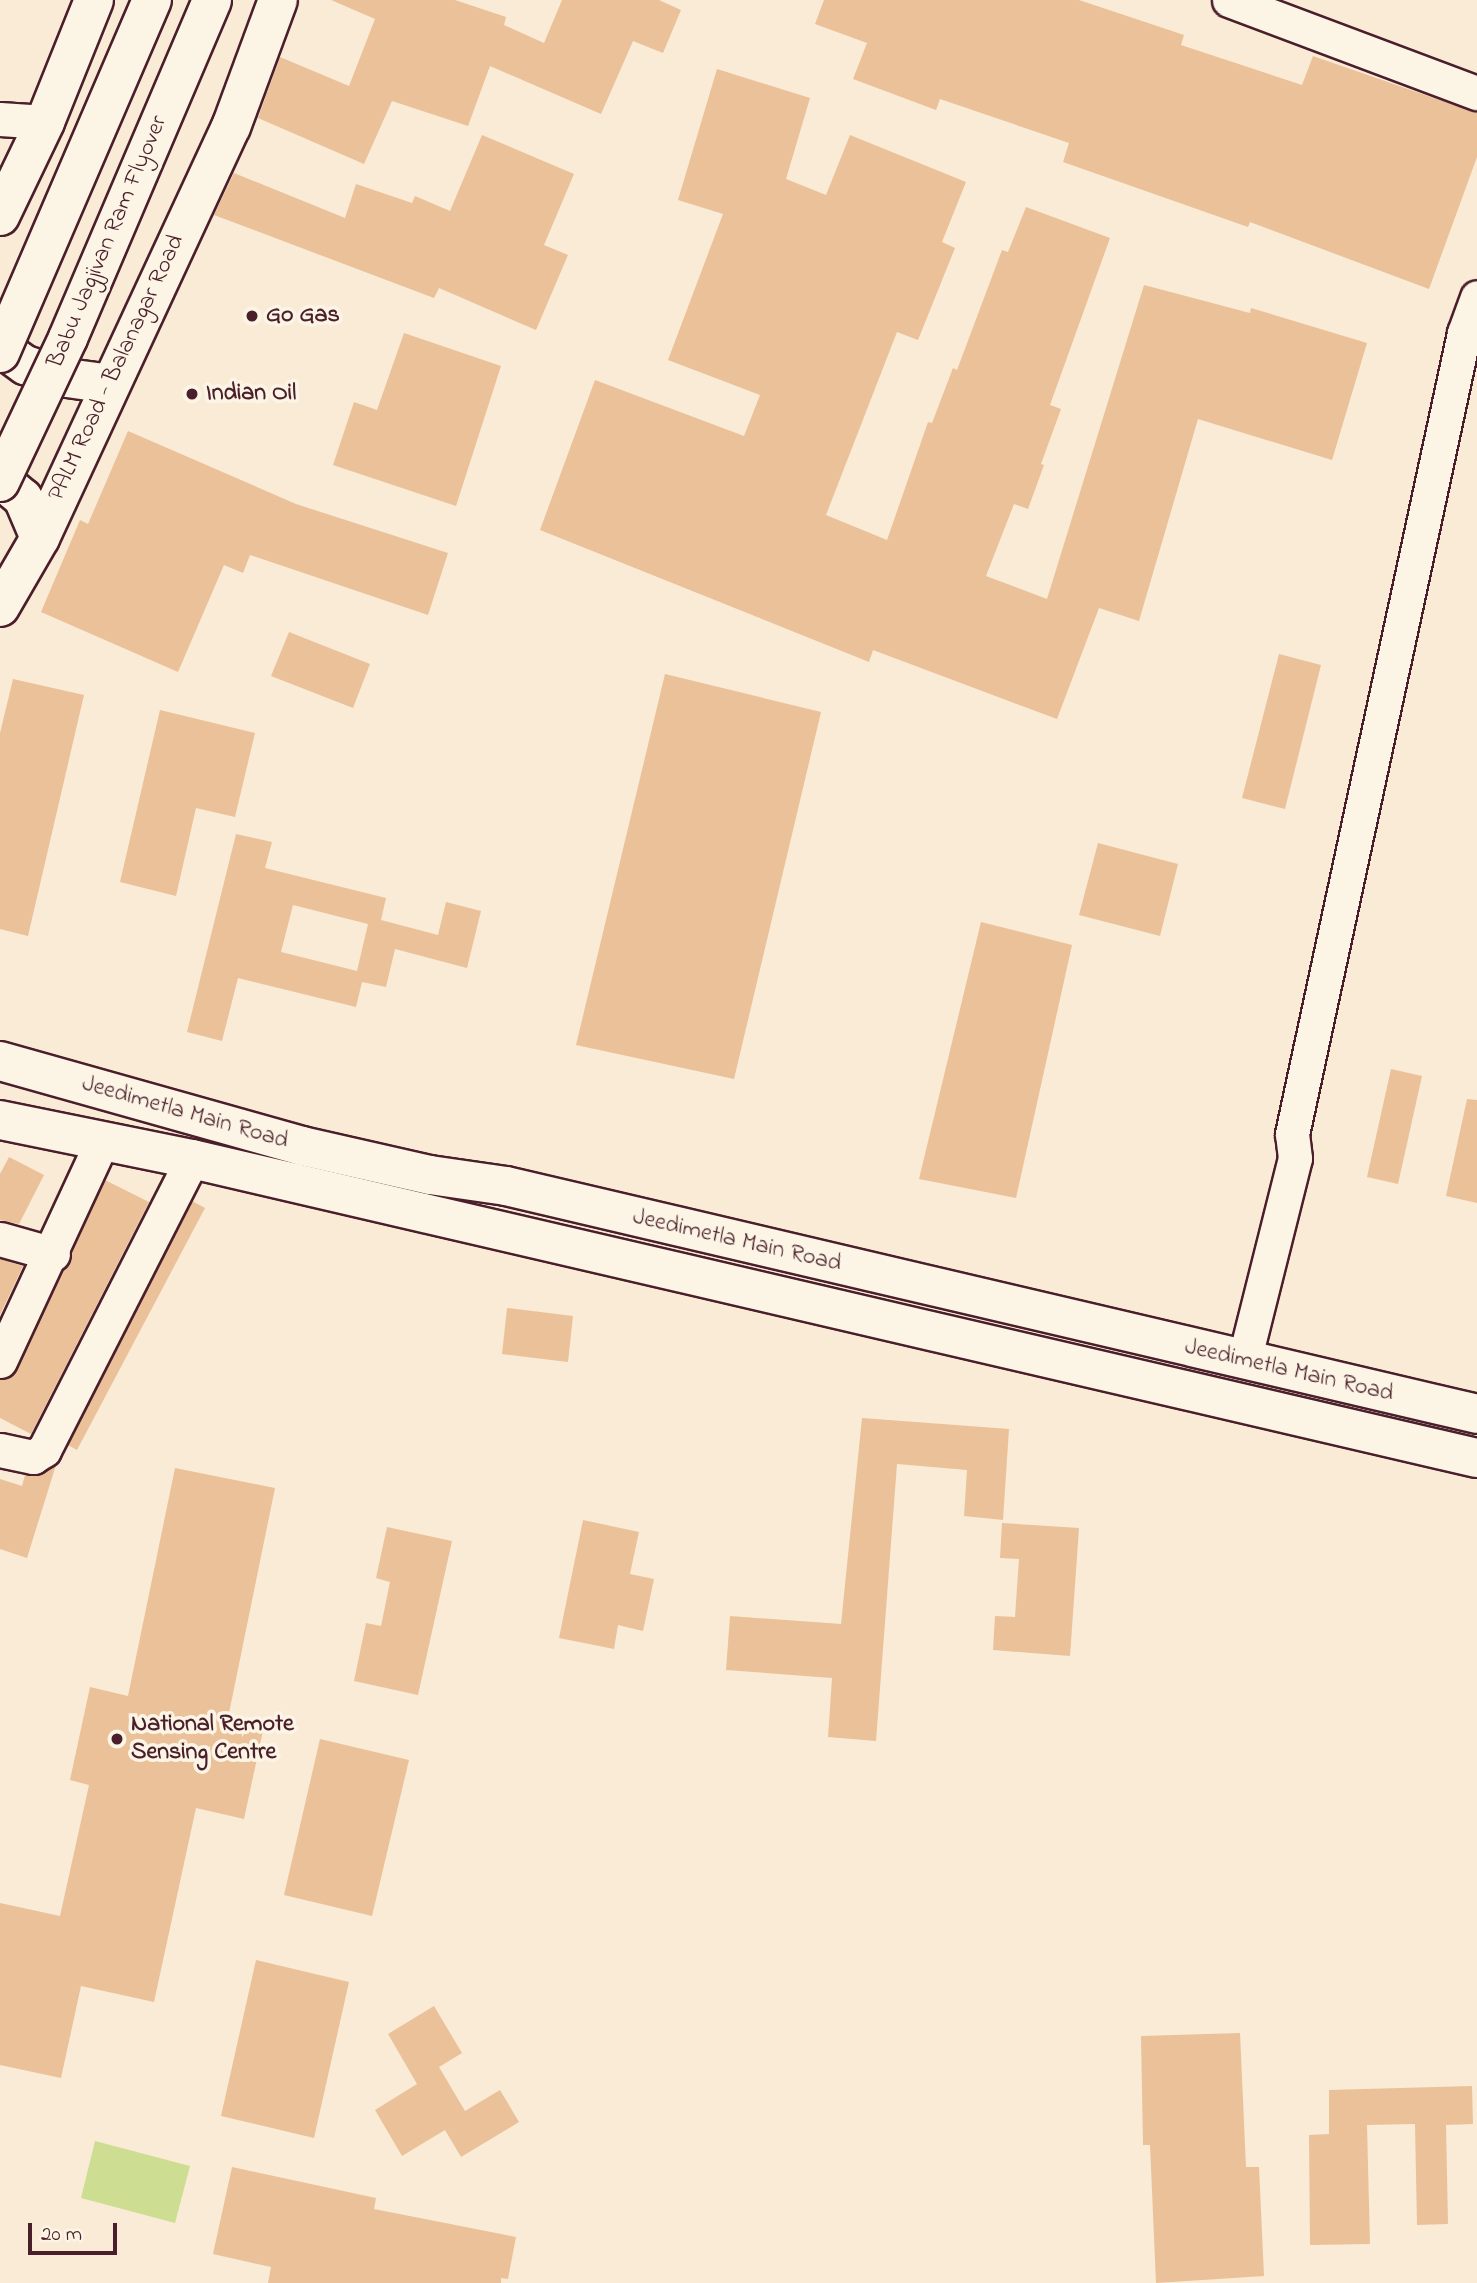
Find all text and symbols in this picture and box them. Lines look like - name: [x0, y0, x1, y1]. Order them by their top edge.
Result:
- street label: Babu Jagjivan Ram Flyover: [42, 112, 174, 372]
- street label: PALM Road - Balanagar Road: [43, 230, 191, 506]
- place label: Go Gas: [266, 302, 340, 330]
- marker: Go Gas: [244, 308, 260, 324]
- place label: Indian Oil: [206, 380, 296, 408]
- marker: Indian Oil: [184, 386, 200, 402]
- street label: Jeedimetla Main Road: [78, 1070, 292, 1156]
- street label: Jeedimetla Main Road: [630, 1203, 844, 1279]
- street label: Jeedimetla Main Road: [1182, 1333, 1396, 1409]
- place label: National Remote Sensing Centre: [131, 1711, 294, 1767]
- marker: National Remote Sensing Centre: [109, 1731, 125, 1747]
- scale bar: [32, 2210, 121, 2254]
- text: 20 m: [41, 2220, 82, 2250]

